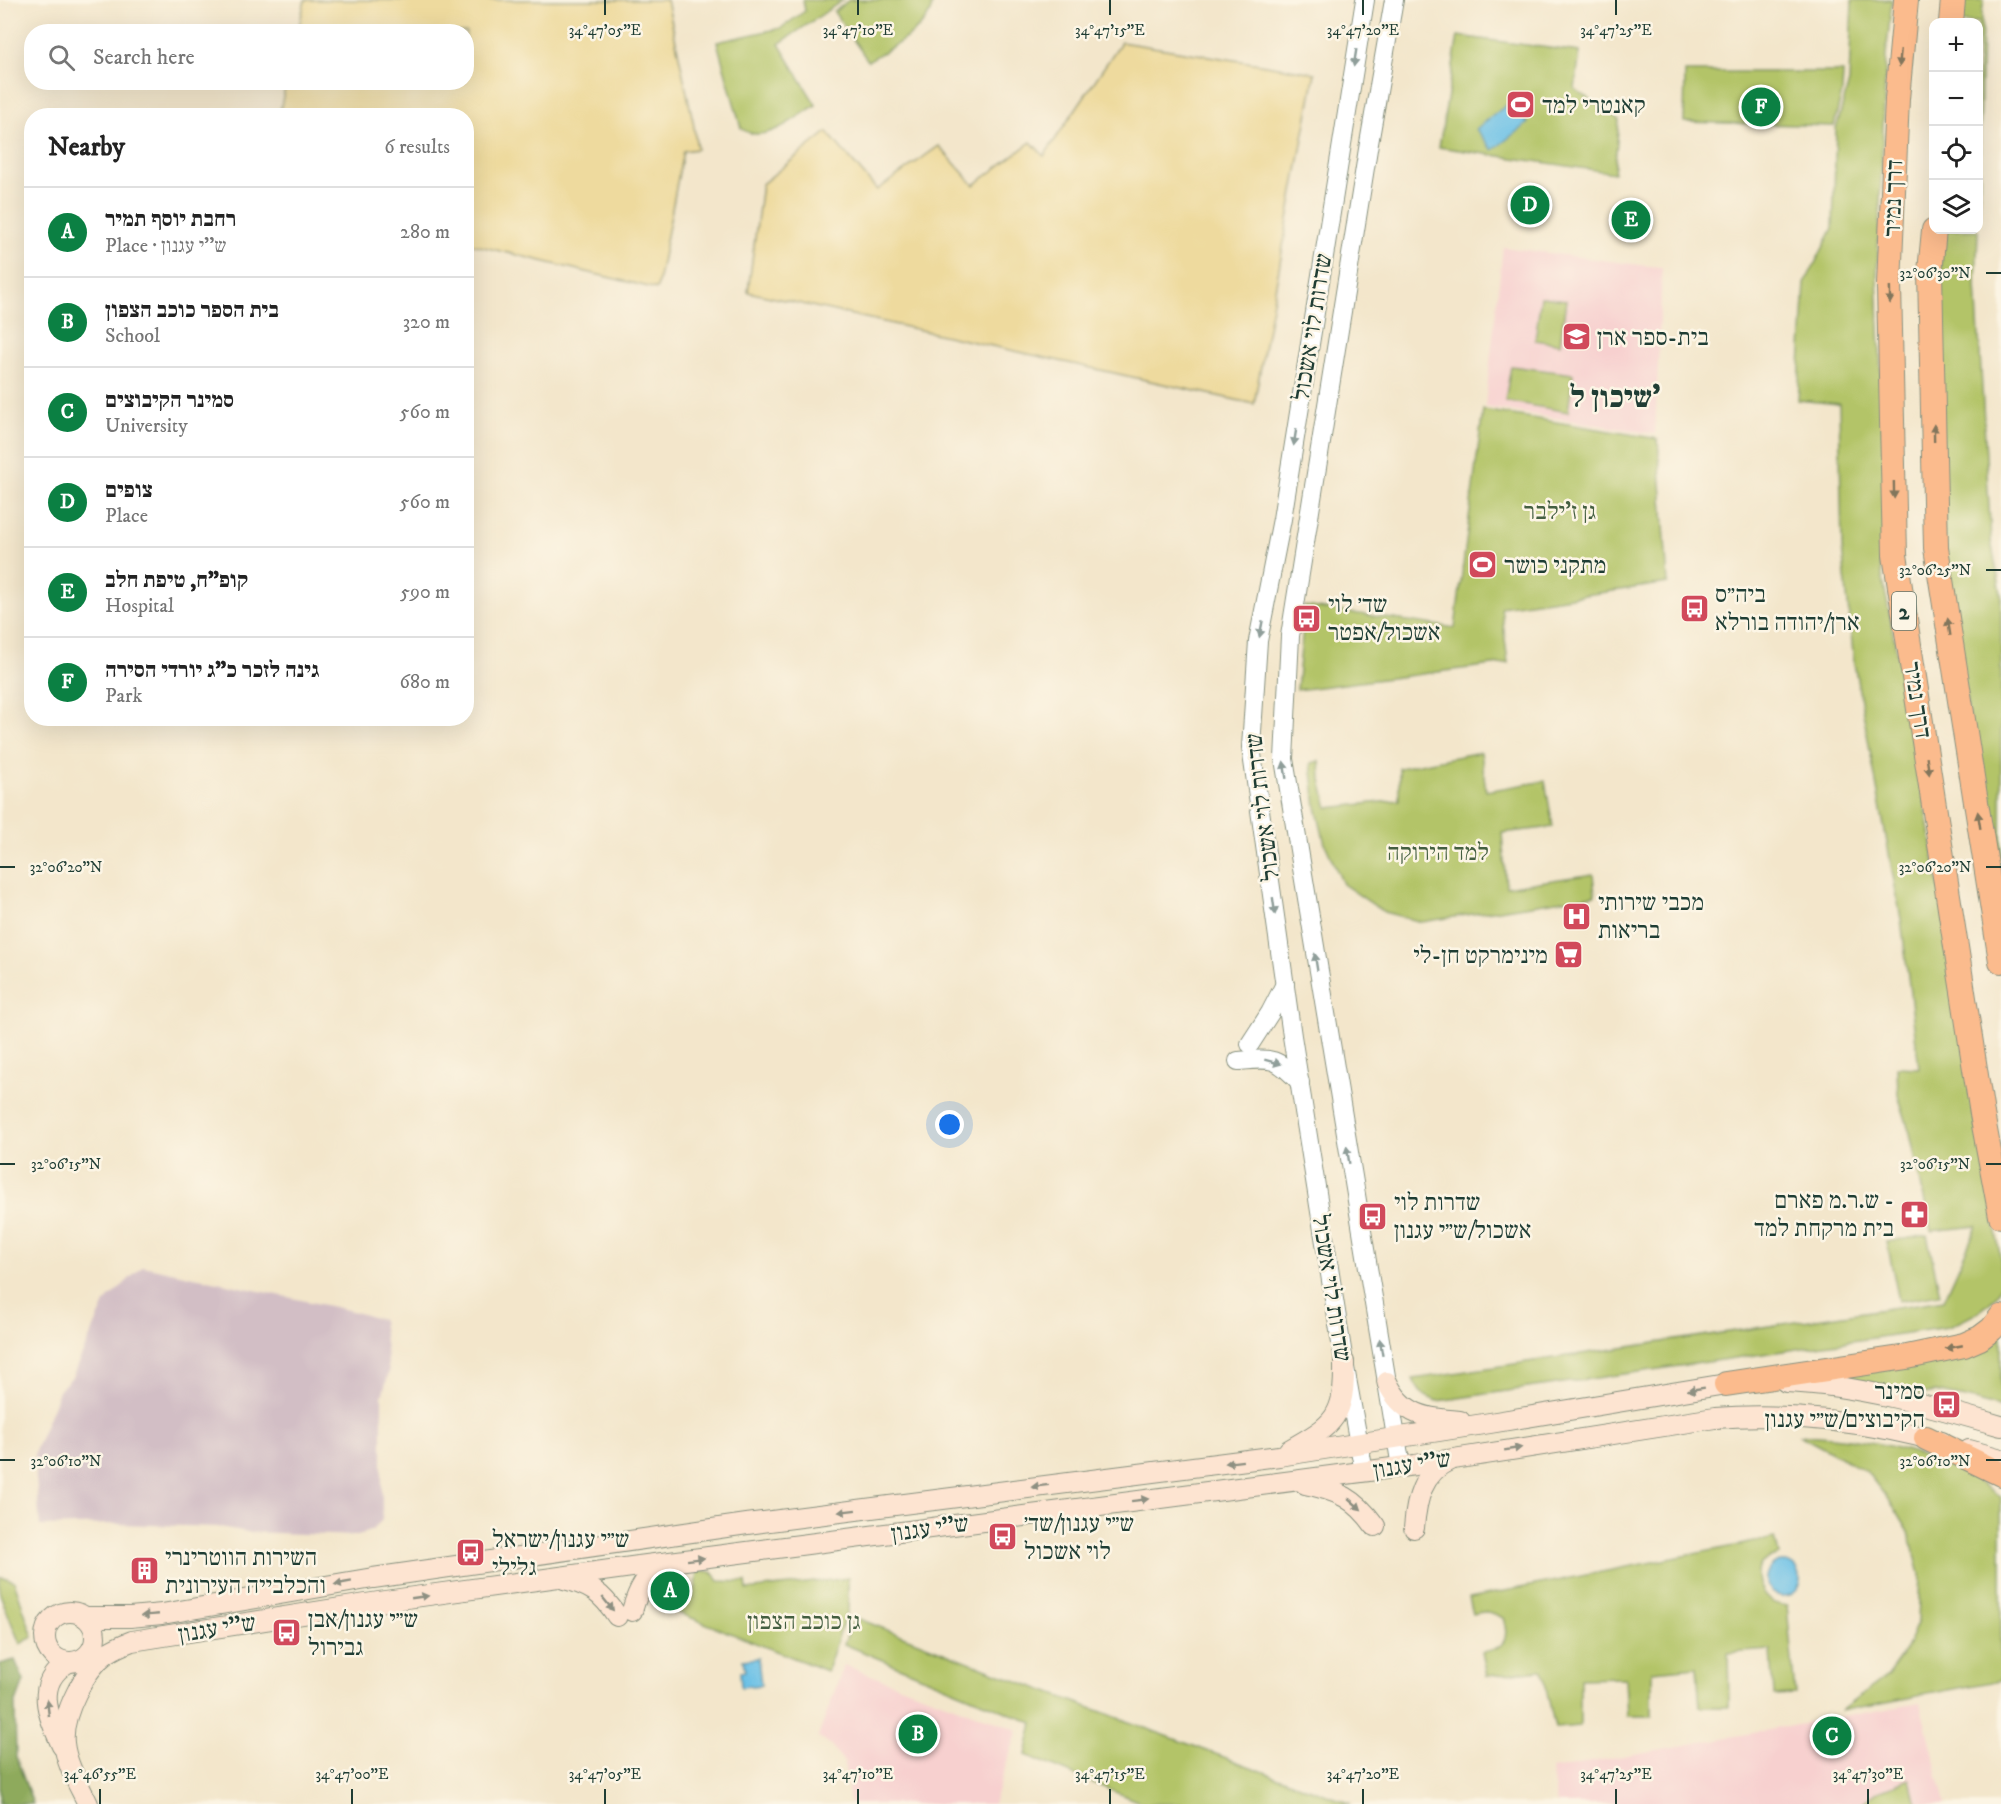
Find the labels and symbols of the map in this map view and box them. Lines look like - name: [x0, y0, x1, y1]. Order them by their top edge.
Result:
- text: 34°47'05"E: [569, 21, 642, 40]
- text: 34°47'10"E: [823, 21, 894, 40]
- text: 34°47'15"E: [1075, 21, 1145, 40]
- text: 34°47'20"E: [1327, 21, 1400, 40]
- text: 34°47'25"E: [1580, 21, 1652, 40]
- one-way arrow: [1351, 48, 1360, 67]
- one-way arrow: [1895, 49, 1905, 68]
- pin: F: [1742, 84, 1780, 130]
- sports icon: קאנטרי למד: [1505, 89, 1537, 121]
- place label: קאנטרי למד: [1542, 91, 1646, 121]
- street label: דרך נמיר: [1878, 159, 1910, 237]
- pin: D: [1510, 182, 1550, 228]
- pin: E: [1612, 198, 1650, 242]
- street label: שדרות לוי אשכול: [1287, 251, 1339, 403]
- text: 32°06'30"N: [1900, 264, 1970, 283]
- one-way arrow: [1885, 285, 1894, 304]
- school or university icon: בית-ספר ארן: [1560, 321, 1592, 353]
- place label: בית-ספר ארן: [1597, 323, 1709, 353]
- district label: שיכון ל': [1570, 380, 1661, 417]
- one-way arrow: [1929, 424, 1938, 443]
- one-way arrow: [1290, 428, 1299, 447]
- one-way arrow: [1889, 480, 1899, 499]
- park label: גן ז'ילבר: [1524, 497, 1596, 527]
- sports icon: מתקני כושר: [1467, 549, 1499, 581]
- place label: מתקני כושר: [1504, 551, 1606, 581]
- text: 32°06'25"N: [1899, 561, 1971, 580]
- place label: ביה״ס ארן/יהודה בורלא: [1715, 580, 1860, 638]
- place label: שד׳ לוי אשכול/אפטר: [1328, 590, 1441, 648]
- bus stop icon: ביה״ס ארן/יהודה בורלא: [1678, 592, 1710, 624]
- road number: 2: [1892, 592, 1916, 630]
- bus stop icon: שד׳ לוי אשכול/אפטר: [1291, 602, 1323, 634]
- one-way arrow: [1944, 618, 1953, 637]
- one-way arrow: [1256, 620, 1265, 639]
- street label: דרך נמיר: [1896, 660, 1938, 741]
- street label: שדרות לוי אשכול: [1239, 731, 1287, 883]
- one-way arrow: [1924, 757, 1933, 776]
- one-way arrow: [1281, 760, 1290, 779]
- one-way arrow: [1974, 810, 1983, 829]
- park label: למד הירוקה: [1387, 838, 1489, 868]
- text: 32°06'20"N: [30, 858, 102, 877]
- text: 32°06'20"N: [1899, 858, 1971, 877]
- place label: מכבי שירותי בריאות: [1598, 888, 1704, 946]
- one-way arrow: [1269, 896, 1278, 915]
- hospital icon: מכבי שירותי בריאות: [1561, 900, 1593, 932]
- supermarket icon: מינימרקט חן-לי: [1553, 939, 1585, 971]
- place label: מינימרקט חן-לי: [1413, 941, 1548, 971]
- one-way arrow: [1312, 953, 1321, 972]
- one-way arrow: [1264, 1058, 1282, 1067]
- your location: [935, 1110, 964, 1139]
- one-way arrow: [1343, 1145, 1352, 1164]
- text: 32°06'15"N: [31, 1155, 101, 1174]
- text: 32°06'15"N: [1900, 1155, 1970, 1174]
- place label: ש.ר.מ פארם - בית מרקחת למד: [1754, 1186, 1894, 1244]
- place label: שדרות לוי אשכול/ש״י עגנון: [1394, 1188, 1531, 1246]
- pharmacy icon: ש.ר.מ פארם - בית מרקחת למד: [1899, 1198, 1931, 1230]
- bus stop icon: שדרות לוי אשכול/ש״י עגנון: [1357, 1200, 1389, 1232]
- street label: שדרות לוי אשכול: [1305, 1212, 1357, 1364]
- one-way arrow: [1376, 1337, 1385, 1356]
- one-way arrow: [1944, 1343, 1963, 1352]
- place label: סמינר הקיבוצים/ש״י עגנון: [1765, 1377, 1925, 1435]
- one-way arrow: [1686, 1385, 1705, 1394]
- bus stop icon: סמינר הקיבוצים/ש״י עגנון: [1930, 1389, 1962, 1421]
- street label: ש''י עגנון: [1371, 1444, 1453, 1486]
- one-way arrow: [1504, 1444, 1523, 1453]
- text: 32°06'10"N: [31, 1452, 101, 1471]
- text: 32°06'10"N: [1900, 1452, 1970, 1471]
- one-way arrow: [1224, 1457, 1243, 1466]
- one-way arrow: [1031, 1482, 1050, 1491]
- one-way arrow: [1130, 1496, 1149, 1505]
- one-way arrow: [1348, 1497, 1363, 1510]
- one-way arrow: [837, 1506, 856, 1516]
- street label: ש''י עגנון: [889, 1509, 971, 1549]
- place label: ש״י עגנון/שד׳ לוי אשכול: [1024, 1509, 1134, 1567]
- bus stop icon: ש״י עגנון/שד׳ לוי אשכול: [987, 1521, 1019, 1553]
- place label: ש״י עגנון/ישראל גלילי: [492, 1525, 629, 1583]
- bus stop icon: ש״י עגנון/ישראל גלילי: [455, 1537, 487, 1569]
- place label: השירות הווטרינרי והכלבייה העירונית: [165, 1543, 326, 1601]
- one-way arrow: [687, 1554, 706, 1564]
- building icon: השירות הווטרינרי והכלבייה העירונית: [128, 1555, 160, 1587]
- pin: A: [650, 1568, 690, 1614]
- one-way arrow: [333, 1579, 352, 1588]
- one-way arrow: [411, 1592, 430, 1601]
- one-way arrow: [601, 1596, 613, 1611]
- place label: ש״י עגנון/אבן גבירול: [308, 1605, 418, 1663]
- park label: גן כוכב הצפון: [747, 1607, 861, 1637]
- street label: ש''י עגנון: [176, 1608, 258, 1650]
- one-way arrow: [141, 1610, 160, 1620]
- bus stop icon: ש״י עגנון/אבן גבירול: [271, 1617, 303, 1649]
- one-way arrow: [43, 1698, 53, 1717]
- pin: B: [898, 1712, 938, 1756]
- pin: C: [1812, 1714, 1852, 1758]
- text: 34°46'55"E: [64, 1765, 137, 1784]
- text: 34°47'00"E: [315, 1765, 389, 1784]
- text: 34°47'05"E: [569, 1765, 642, 1784]
- text: 34°47'10"E: [823, 1765, 894, 1784]
- text: 34°47'15"E: [1075, 1765, 1145, 1784]
- text: 34°47'20"E: [1327, 1765, 1400, 1784]
- text: 34°47'25"E: [1580, 1765, 1652, 1784]
- text: 34°47'30"E: [1833, 1765, 1904, 1784]

